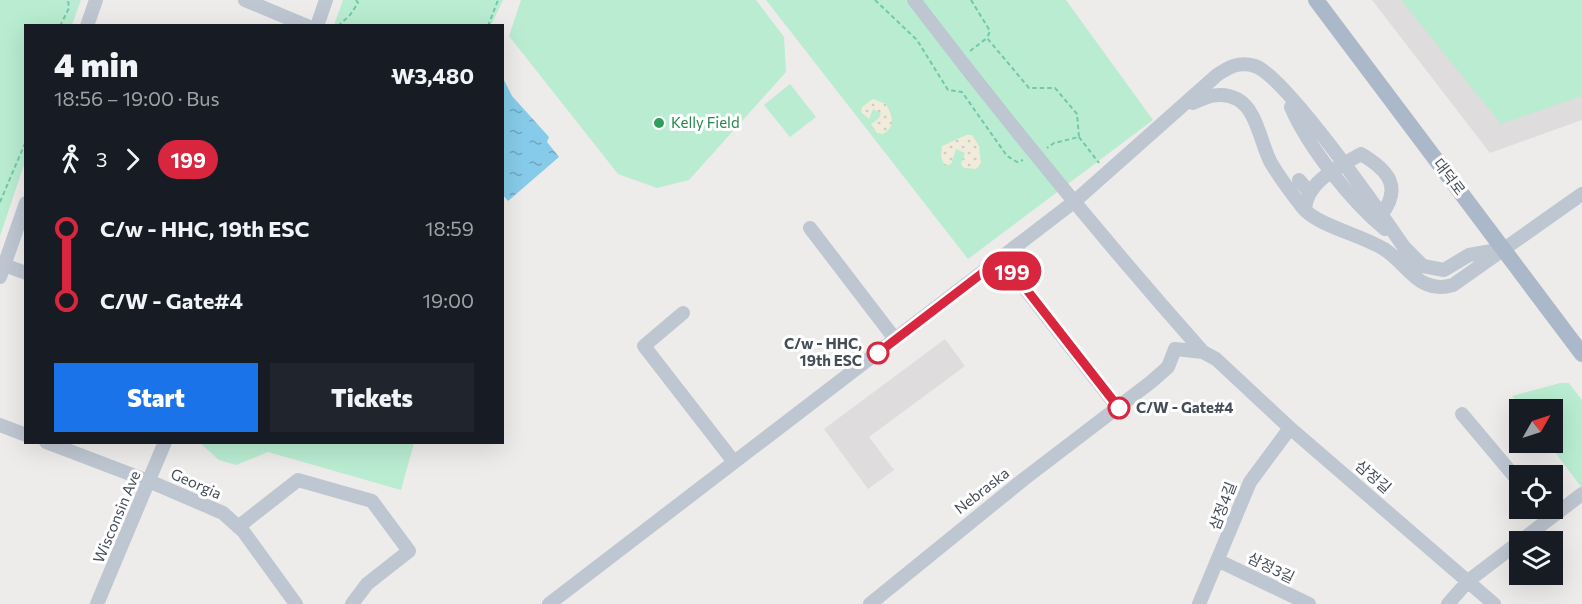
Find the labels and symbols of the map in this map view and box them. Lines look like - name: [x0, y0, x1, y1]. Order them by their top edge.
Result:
- place label: Kelly Field: [671, 113, 740, 131]
- marker: Kelly Field: [652, 116, 666, 130]
- street label: 대덕로: [1430, 154, 1469, 198]
- line badge: 199: [978, 252, 1046, 290]
- place label: C/w - HHC, 19th ESC: [784, 334, 862, 369]
- marker: C/w - HHC, 19th ESC: [867, 342, 889, 364]
- marker: C/W - Gate#4: [1108, 397, 1130, 419]
- place label: C/W - Gate#4: [1136, 398, 1234, 416]
- north arrow: [1509, 399, 1563, 453]
- street label: 삼정길: [1352, 456, 1395, 497]
- street label: Nebraska: [950, 463, 1012, 517]
- street label: Georgia: [168, 464, 225, 502]
- street label: Wisconsin Ave: [89, 468, 144, 565]
- street label: 삼정4길: [1205, 479, 1240, 532]
- street label: 삼정3길: [1245, 548, 1298, 586]

